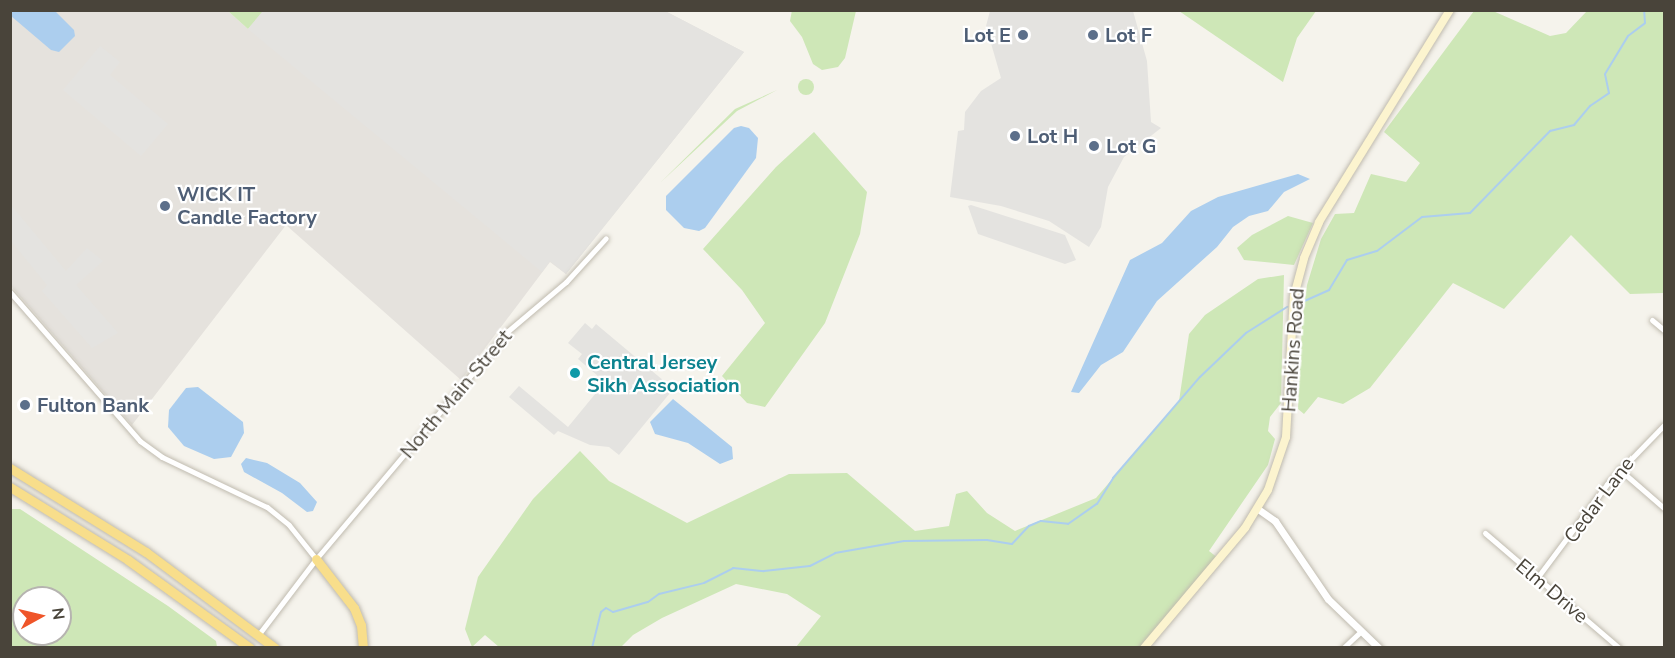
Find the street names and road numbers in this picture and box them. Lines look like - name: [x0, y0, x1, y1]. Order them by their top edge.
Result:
- street label: Hankins Road: [1277, 287, 1309, 413]
- street label: North Main Street: [395, 325, 517, 463]
- street label: Cedar Lane: [1559, 452, 1639, 548]
- street label: Elm Drive: [1511, 554, 1593, 628]

